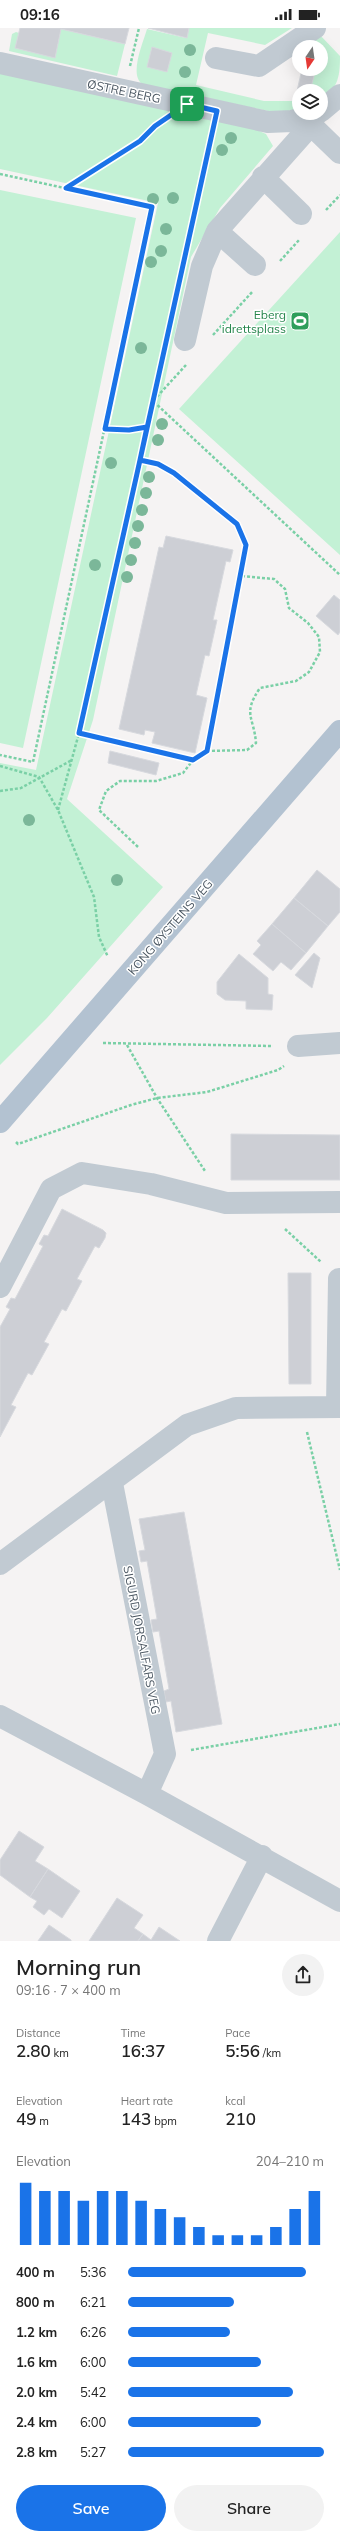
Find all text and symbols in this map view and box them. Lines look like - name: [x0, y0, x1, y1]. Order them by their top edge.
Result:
- text: 09:16: [20, 5, 60, 24]
- north arrow: [292, 40, 328, 76]
- map controls: [292, 40, 328, 120]
- street label: ØSTRE BERG: [86, 76, 162, 106]
- button: layers: [292, 84, 328, 120]
- pin: [170, 87, 204, 121]
- icon: arrive: [176, 93, 198, 115]
- place label: Eberg idrettsplass: [222, 307, 286, 336]
- sports icon: Eberg idrettsplass: [289, 310, 311, 332]
- street label: KONG ØYSTEINS VEG: [124, 876, 216, 978]
- street label: SIGURD JORSALFARS VEG: [120, 1565, 164, 1715]
- text: Morning run: [16, 1953, 141, 1981]
- button: share: [282, 1954, 324, 1996]
- text: 09:16 · 7 × 400 m: [16, 1982, 121, 1998]
- text: Distance: [16, 2026, 60, 2040]
- text: Time: [121, 2026, 146, 2040]
- text: Pace: [225, 2026, 250, 2040]
- text: 2.80: [16, 2040, 51, 2061]
- text: 16:37: [121, 2040, 166, 2061]
- text: 5:56: [225, 2040, 260, 2061]
- text: km: [51, 2046, 69, 2060]
- text: /km: [260, 2046, 281, 2060]
- text: Elevation: [16, 2094, 63, 2108]
- text: Heart rate: [121, 2094, 173, 2108]
- text: kcal: [225, 2094, 245, 2108]
- text: 49: [16, 2108, 36, 2129]
- text: 143: [121, 2108, 151, 2129]
- text: 210: [225, 2108, 256, 2129]
- text: m: [36, 2114, 49, 2128]
- text: bpm: [151, 2114, 177, 2128]
- text: Elevation: [16, 2153, 71, 2169]
- text: 204–210 m: [256, 2153, 324, 2169]
- text: 400 m: [16, 2264, 55, 2280]
- text: 5:36: [80, 2264, 106, 2280]
- text: 800 m: [16, 2294, 55, 2310]
- text: 6:21: [80, 2294, 106, 2310]
- text: 1.2 km: [16, 2324, 57, 2340]
- text: 6:26: [80, 2324, 106, 2340]
- text: 1.6 km: [16, 2354, 57, 2370]
- text: 6:00: [80, 2354, 106, 2370]
- text: 2.0 km: [16, 2384, 57, 2400]
- text: 5:42: [80, 2384, 106, 2400]
- text: 2.4 km: [16, 2414, 57, 2430]
- text: 6:00: [80, 2414, 106, 2430]
- text: 2.8 km: [16, 2444, 57, 2460]
- text: 5:27: [80, 2444, 106, 2460]
- button: Save: [16, 2485, 166, 2531]
- button: Share: [174, 2485, 324, 2531]

